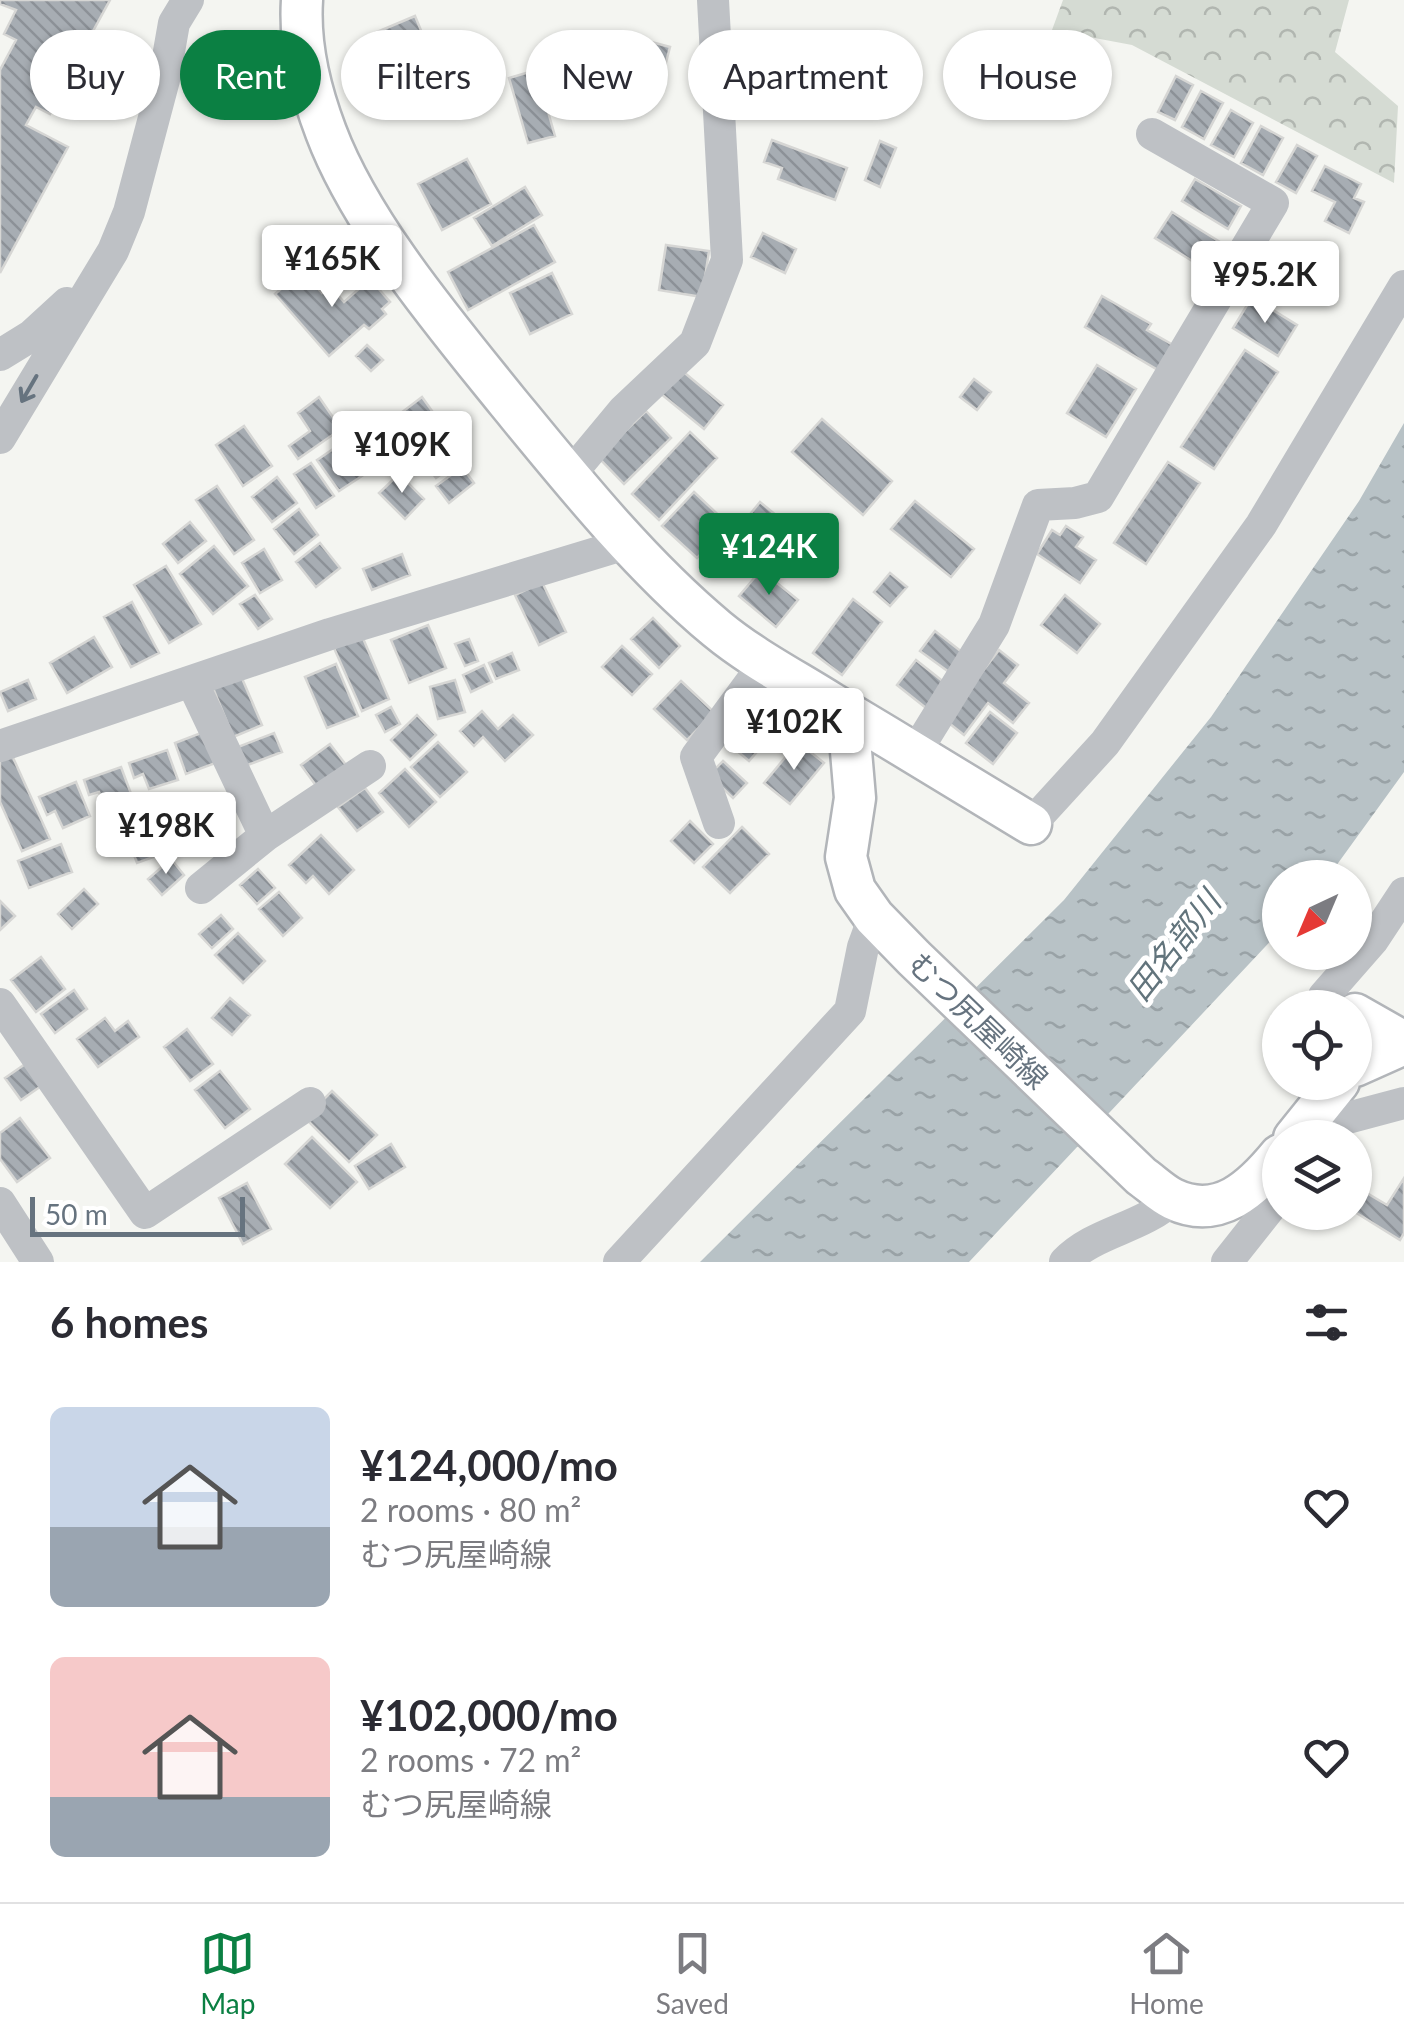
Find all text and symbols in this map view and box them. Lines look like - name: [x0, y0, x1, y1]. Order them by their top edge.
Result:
- chip: Buy: [30, 30, 160, 120]
- chip: Rent: [180, 30, 321, 120]
- chip: Filters: [341, 30, 506, 120]
- chip: New: [526, 30, 668, 120]
- chip: Apartment: [688, 30, 923, 120]
- chip: House: [943, 30, 1112, 120]
- pin: ¥165K: [262, 225, 402, 310]
- text: ¥165K: [284, 238, 380, 277]
- pin: ¥95.2K: [1184, 241, 1346, 326]
- text: ¥95.2K: [1213, 254, 1317, 293]
- one-way arrow: [18, 374, 38, 403]
- pin: ¥109K: [332, 411, 472, 496]
- text: ¥109K: [354, 424, 450, 463]
- pin: ¥124K: [699, 513, 839, 598]
- text: ¥124K: [721, 526, 817, 565]
- pin: ¥102K: [724, 688, 864, 773]
- text: ¥102K: [746, 701, 842, 740]
- pin: ¥198K: [96, 792, 236, 877]
- text: ¥198K: [118, 805, 214, 844]
- north arrow: [1262, 860, 1372, 970]
- map controls: [1262, 860, 1372, 1230]
- water label: 田名部川: [1118, 880, 1230, 1007]
- street label: むつ尻屋崎線: [902, 945, 1056, 1095]
- button: locate: [1262, 990, 1372, 1100]
- button: layers: [1262, 1120, 1372, 1230]
- scale bar: [30, 1192, 245, 1236]
- text: 50 m: [45, 1197, 108, 1231]
- icon: filters: [1299, 1295, 1354, 1350]
- text: 6 homes: [50, 1297, 208, 1347]
- text: ¥124,000/mo: [360, 1440, 618, 1490]
- icon: home: [130, 1447, 250, 1567]
- icon: heart: [1299, 1480, 1354, 1535]
- text: 2 rooms · 80 m²: [360, 1490, 581, 1529]
- text: むつ尻屋崎線: [360, 1534, 552, 1573]
- text: ¥102,000/mo: [360, 1690, 618, 1740]
- icon: home: [130, 1697, 250, 1817]
- icon: heart: [1299, 1730, 1354, 1785]
- text: 2 rooms · 72 m²: [360, 1740, 581, 1779]
- text: むつ尻屋崎線: [360, 1784, 552, 1823]
- tab: Map: [200, 1926, 255, 2020]
- tab: Saved: [656, 1926, 729, 2020]
- tab: Home: [1129, 1926, 1204, 2020]

